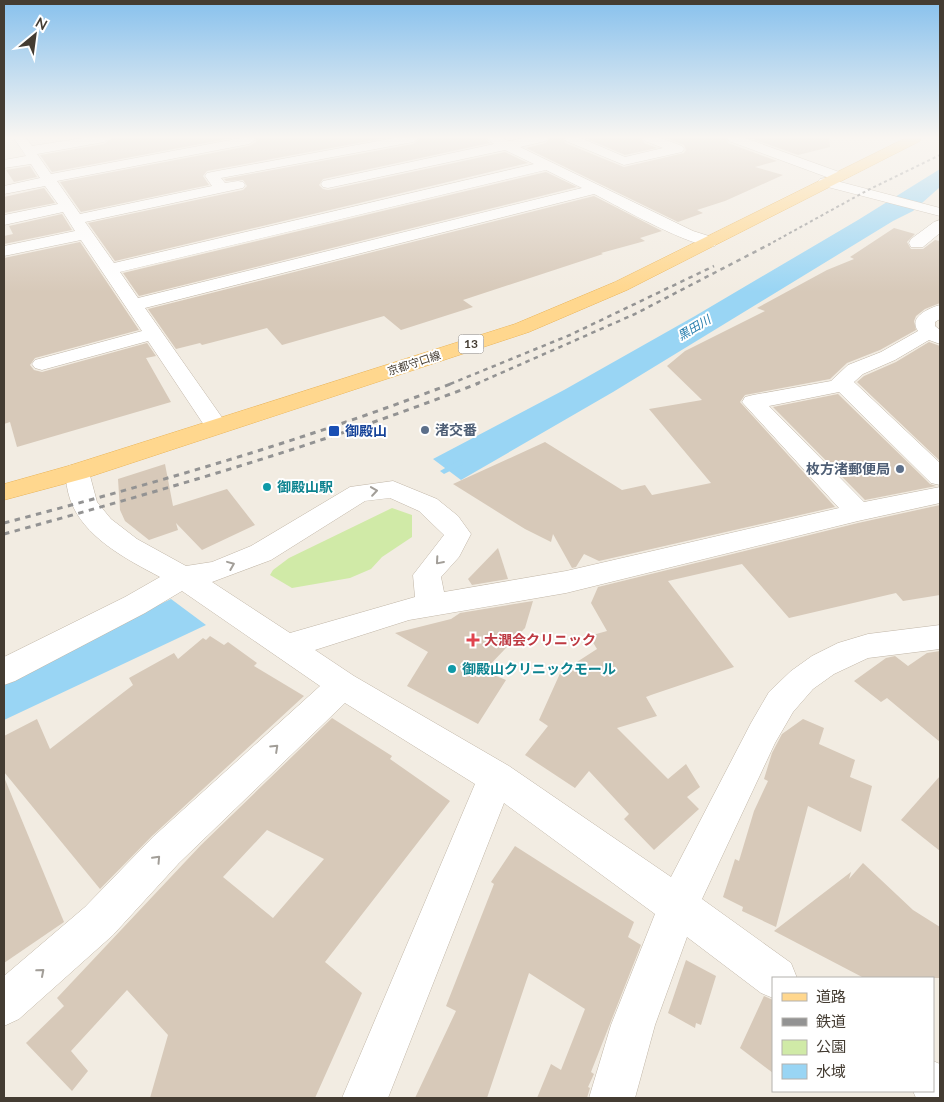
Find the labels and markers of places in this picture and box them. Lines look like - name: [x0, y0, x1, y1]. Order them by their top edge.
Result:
- place label: 渚交番: [435, 421, 477, 438]
- place label: 御殿山: [345, 422, 387, 439]
- marker: 御殿山: [327, 424, 341, 438]
- marker: 渚交番: [419, 424, 431, 436]
- place label: 枚方渚郵便局: [806, 460, 890, 477]
- marker: 枚方渚郵便局: [894, 463, 906, 475]
- place label: 御殿山駅: [277, 478, 333, 495]
- marker: 御殿山駅: [261, 481, 273, 493]
- place label: 大潤会クリニック: [484, 631, 596, 648]
- marker: 大潤会クリニック: [466, 633, 480, 647]
- place label: 御殿山クリニックモール: [462, 660, 616, 677]
- marker: 御殿山クリニックモール: [446, 663, 458, 675]

